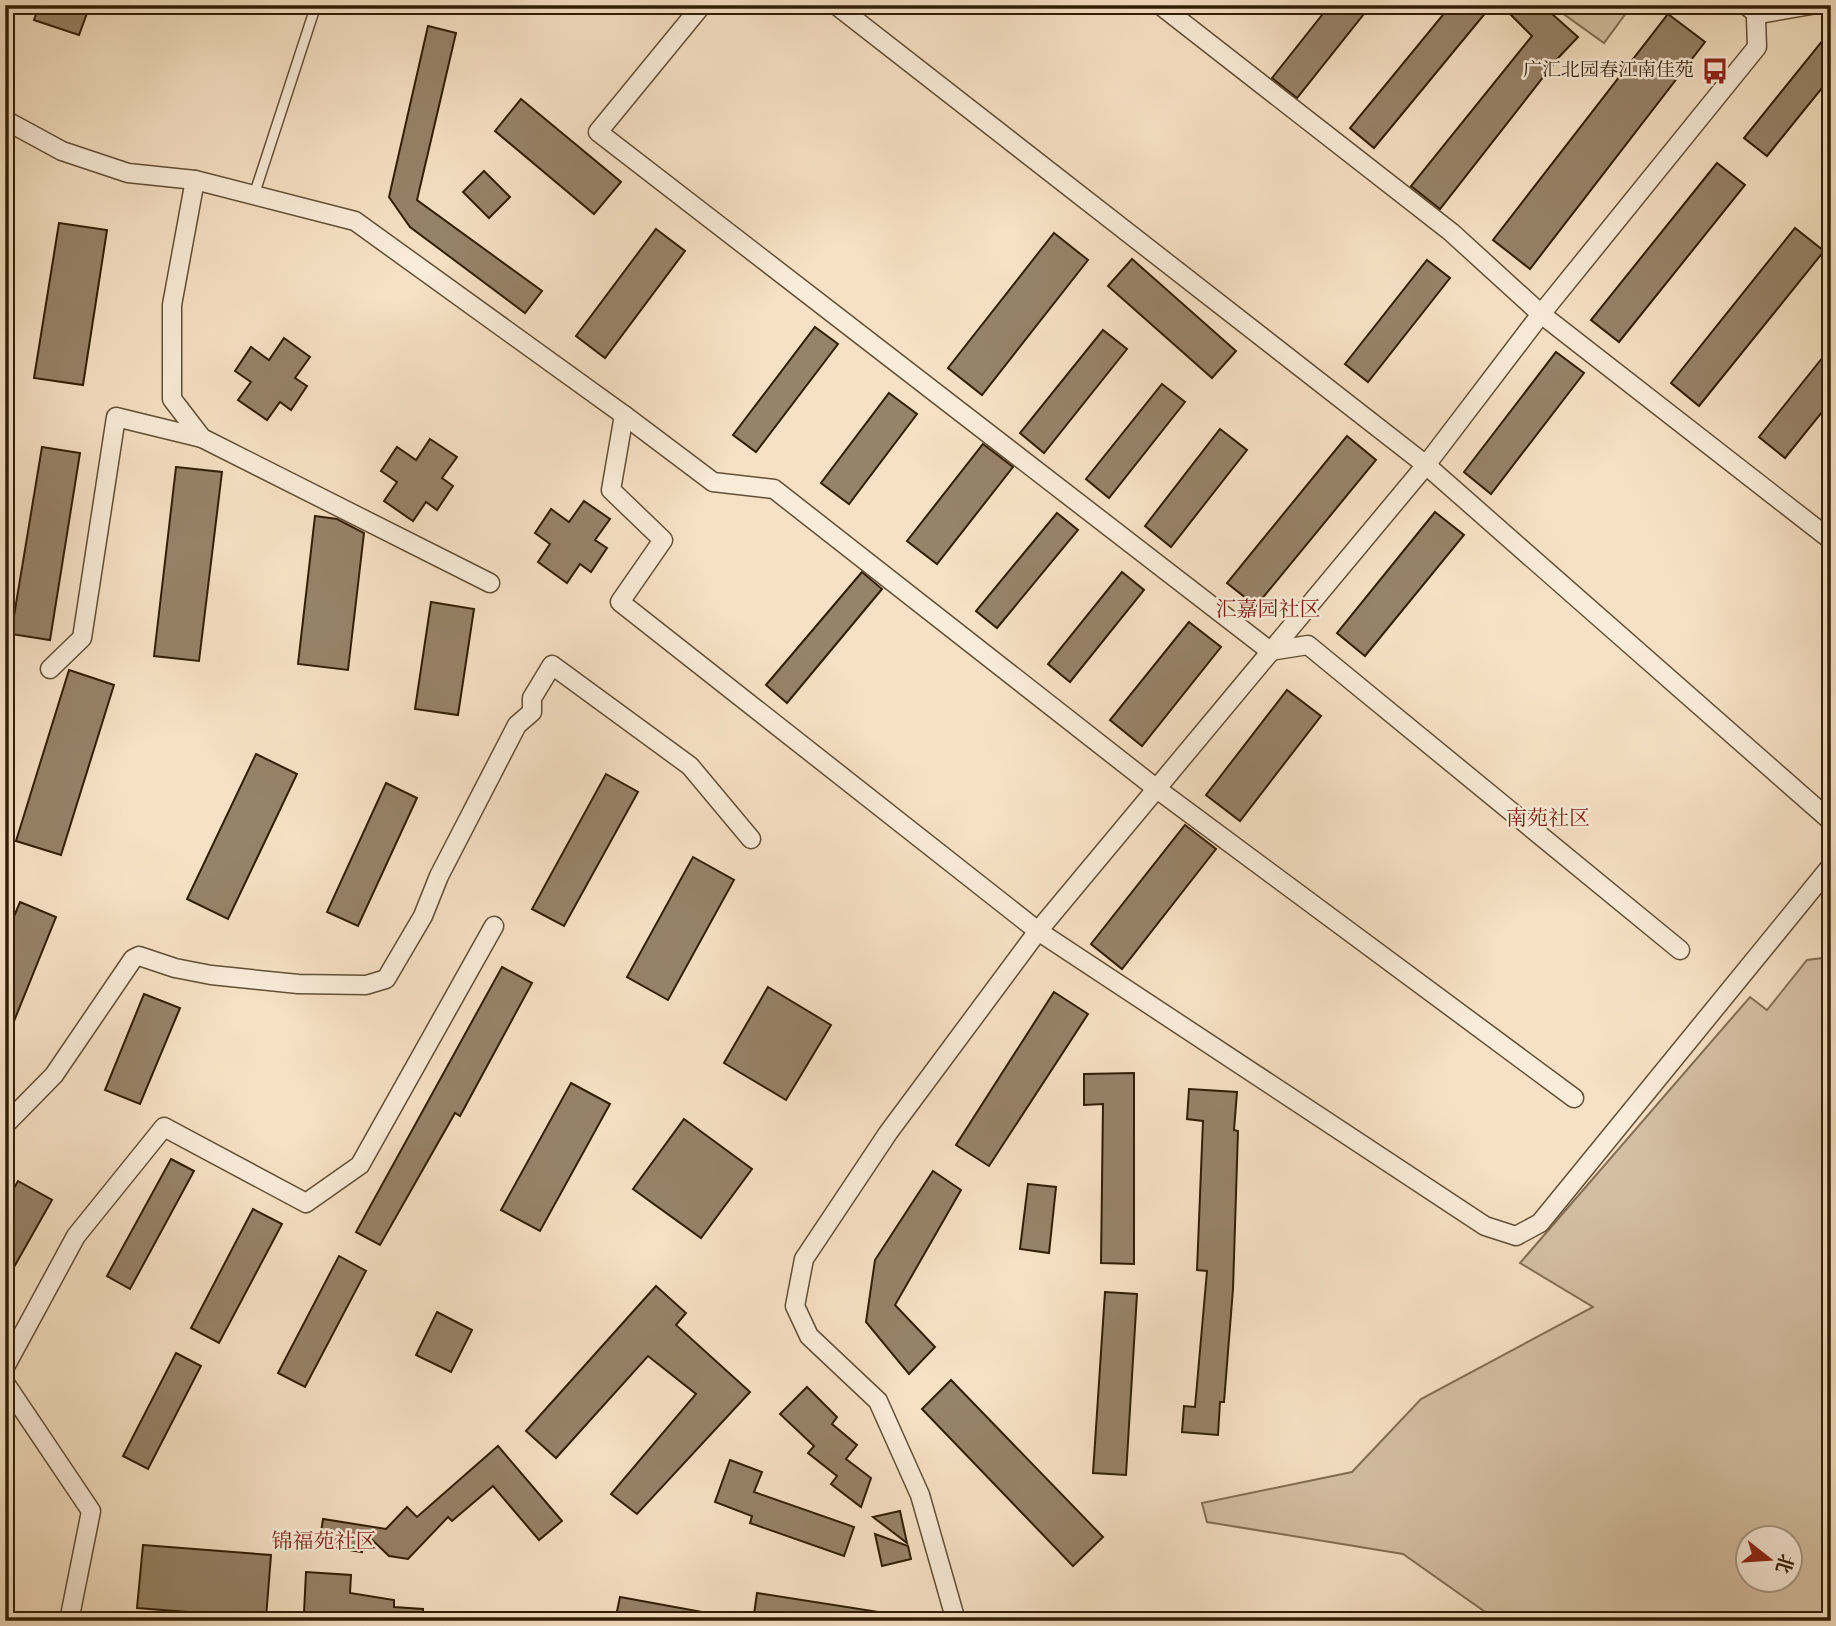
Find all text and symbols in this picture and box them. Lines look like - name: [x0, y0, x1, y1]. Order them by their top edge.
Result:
- bus stop icon: 广汇北园春江南佳苑: [1700, 56, 1730, 86]
- place label: 广汇北园春江南佳苑: [1523, 58, 1694, 84]
- district label: 汇嘉园社区: [1216, 596, 1321, 625]
- district label: 南苑社区: [1506, 805, 1590, 834]
- north arrow: [1734, 1524, 1804, 1594]
- district label: 锦福苑社区: [272, 1528, 377, 1557]
- text: 北: [1768, 1550, 1799, 1576]

